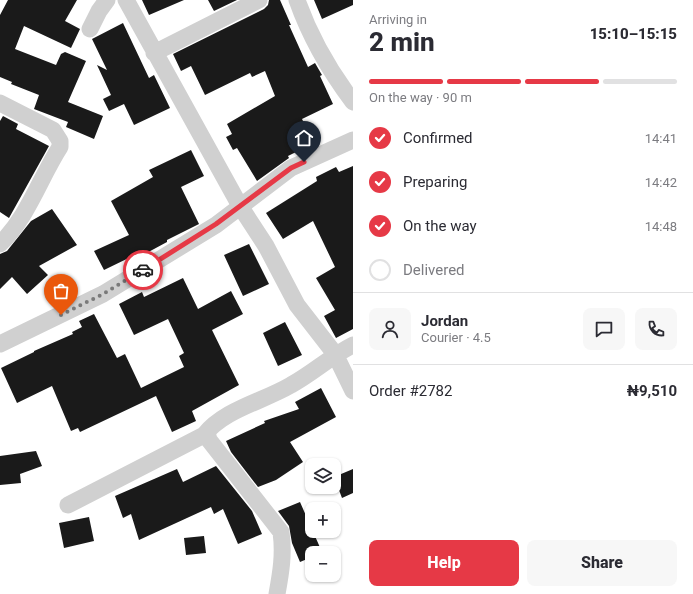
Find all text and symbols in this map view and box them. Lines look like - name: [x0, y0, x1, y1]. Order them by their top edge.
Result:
- text: Arriving in: [369, 12, 427, 27]
- text: 15:10–15:15: [590, 25, 677, 43]
- text: 2 min: [369, 27, 435, 57]
- text: On the way · 90 m: [369, 90, 472, 105]
- pin: [287, 121, 321, 162]
- icon: home: [293, 127, 315, 149]
- icon: check: [369, 127, 391, 149]
- text: Confirmed: [403, 129, 473, 147]
- text: 14:41: [645, 131, 677, 146]
- icon: check: [369, 171, 391, 193]
- text: Preparing: [403, 173, 467, 191]
- text: 14:42: [645, 175, 677, 190]
- icon: check: [369, 215, 391, 237]
- text: On the way: [403, 217, 477, 235]
- text: 14:48: [645, 219, 677, 234]
- courier: [123, 250, 163, 290]
- icon: car: [132, 259, 154, 281]
- text: Delivered: [403, 261, 465, 279]
- pin: [44, 274, 78, 315]
- icon: bag: [50, 280, 72, 302]
- button: person: [369, 308, 411, 350]
- button: chat: [583, 308, 625, 350]
- button: phone: [635, 308, 677, 350]
- text: Jordan: [421, 312, 468, 330]
- text: Courier · 4.5: [421, 330, 491, 345]
- text: Order #2782: [369, 382, 452, 400]
- text: ₦9,510: [627, 382, 677, 400]
- map controls: [305, 458, 341, 582]
- button: layers: [305, 458, 341, 494]
- button: +: [305, 502, 341, 538]
- button: Help: [369, 540, 519, 586]
- button: Share: [527, 540, 677, 586]
- button: −: [305, 546, 341, 582]

